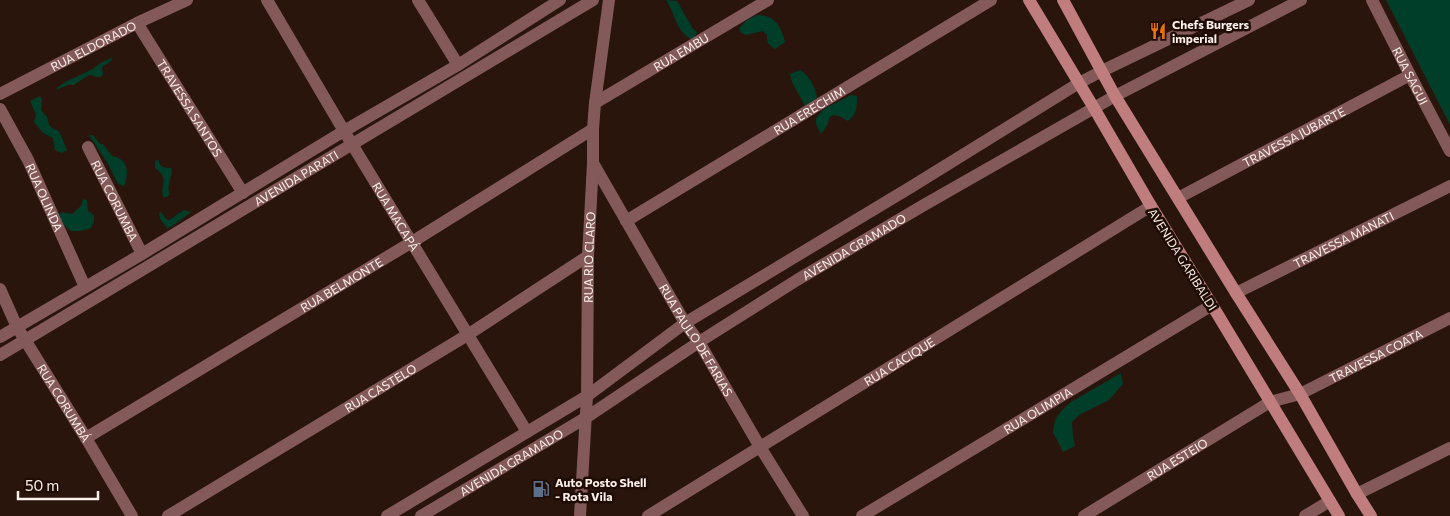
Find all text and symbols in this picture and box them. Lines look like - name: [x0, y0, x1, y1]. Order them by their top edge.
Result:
- place label: Chefs Burgers imperial: [1172, 17, 1249, 45]
- street label: RUA ELDORADO: [48, 18, 139, 74]
- restaurant icon: Chefs Burgers imperial: [1148, 21, 1168, 41]
- street label: RUA EMBU: [651, 30, 711, 74]
- street label: RUA SAGUI: [1390, 45, 1431, 107]
- street label: TRAVESSA SANTOS: [154, 57, 225, 159]
- street label: RUA ERECHIM: [771, 83, 847, 137]
- street label: TRAVESSA JUBARTE: [1240, 104, 1347, 170]
- street label: AVENIDA PARATI: [251, 147, 341, 208]
- street label: RUA CORUMBA: [89, 158, 141, 243]
- street label: RUA OLINDA: [23, 161, 66, 233]
- street label: RUA MACAPÁ: [370, 180, 422, 253]
- street label: AVENIDA GARIBALDI: [1146, 205, 1220, 313]
- street label: TRAVESSA MANATI: [1291, 208, 1396, 270]
- street label: AVENIDA GRAMADO: [799, 210, 908, 282]
- street label: RUA RIO CLARO: [581, 211, 597, 303]
- street label: RUA BELMONTE: [298, 254, 385, 315]
- street label: RUA PAULO DE FARIAS: [657, 281, 736, 399]
- street label: TRAVESSA COATA: [1326, 326, 1425, 385]
- street label: RUA CACIQUE: [861, 334, 937, 388]
- street label: RUA CORUMBÁ: [35, 361, 94, 444]
- street label: RUA CASTELO: [342, 361, 419, 415]
- street label: RUA OLIMPIA: [1001, 384, 1074, 436]
- street label: AVENIDA GRAMADO: [457, 426, 566, 498]
- street label: RUA ESTEIO: [1144, 435, 1210, 483]
- scale bar: [18, 468, 98, 500]
- place label: Auto Posto Shell - Rota Vila: [555, 475, 647, 503]
- text: 50 m: [25, 476, 59, 494]
- fuel station icon: Auto Posto Shell - Rota Vila: [531, 479, 551, 499]

